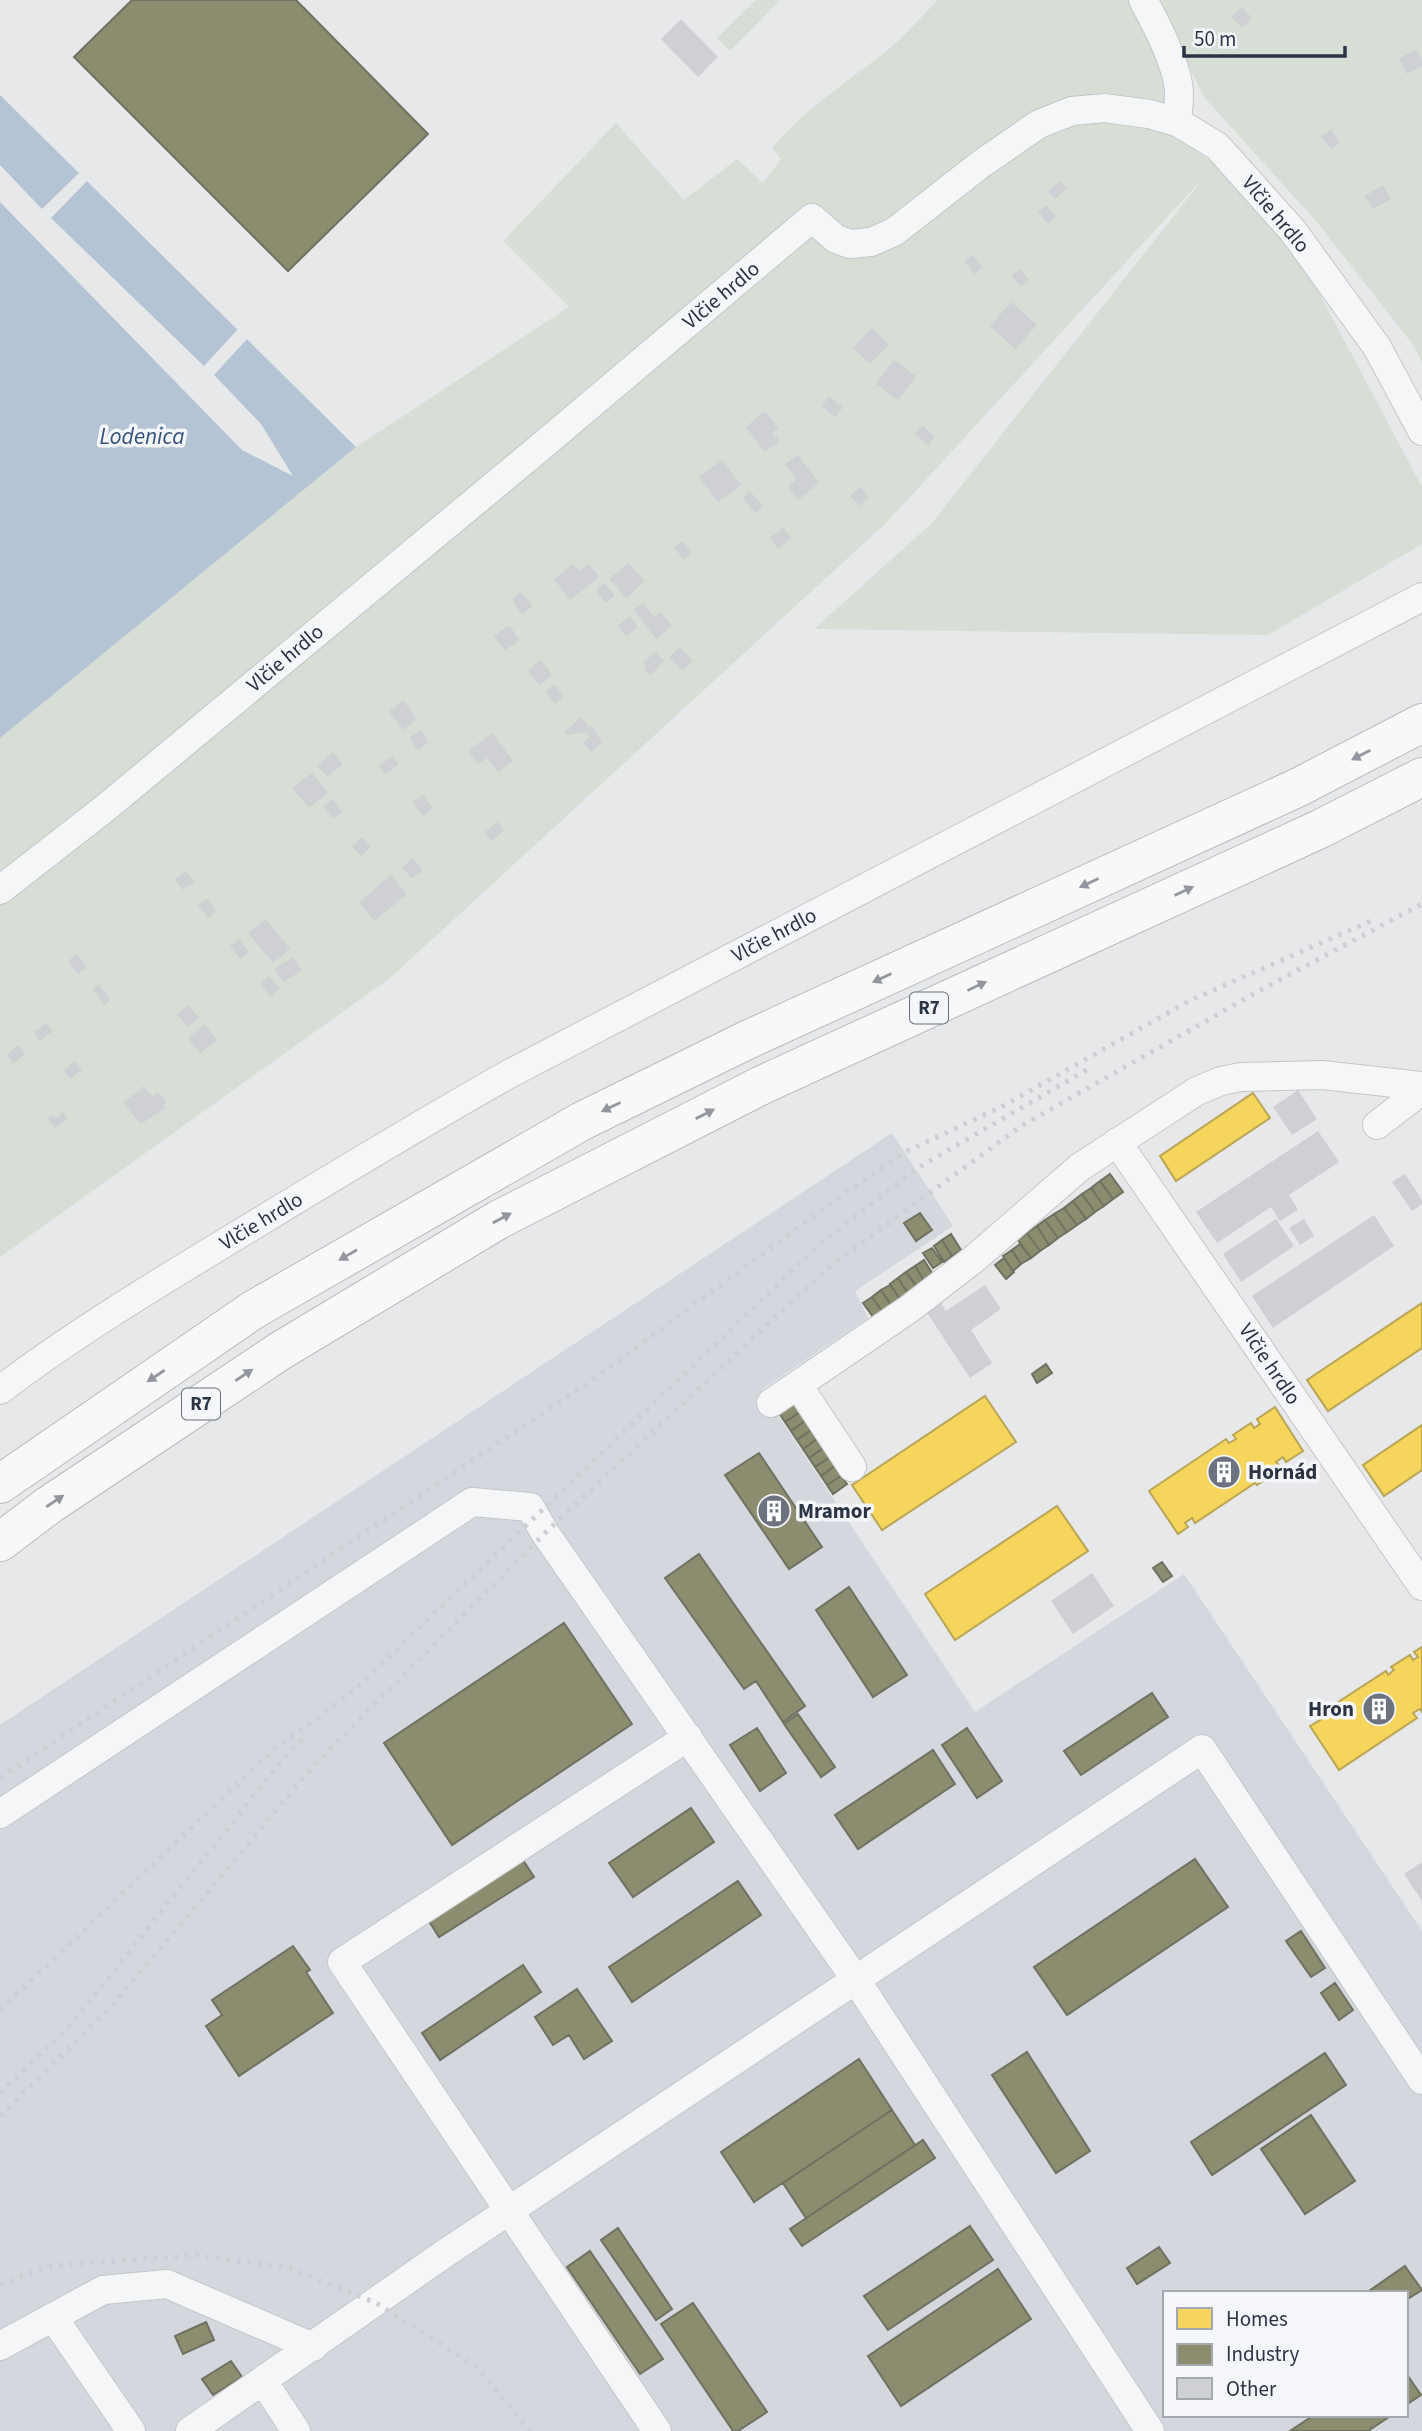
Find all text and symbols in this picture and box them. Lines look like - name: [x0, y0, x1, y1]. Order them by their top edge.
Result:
- scale bar: [1184, 14, 1345, 58]
- text: 50 m: [1194, 24, 1236, 54]
- street label: Vlčie hrdlo: [1235, 169, 1317, 259]
- street label: Vlčie hrdlo: [676, 254, 766, 336]
- water label: Lodenica: [99, 420, 185, 453]
- street label: Vlčie hrdlo: [240, 617, 330, 699]
- one-way arrow: [1351, 748, 1371, 760]
- one-way arrow: [1079, 877, 1099, 889]
- one-way arrow: [1174, 885, 1194, 897]
- street label: Vlčie hrdlo: [726, 900, 822, 970]
- one-way arrow: [872, 973, 893, 984]
- one-way arrow: [967, 980, 987, 992]
- road number: R7: [910, 992, 948, 1024]
- one-way arrow: [601, 1102, 621, 1113]
- one-way arrow: [695, 1108, 715, 1120]
- street label: Vlčie hrdlo: [214, 1184, 308, 1258]
- one-way arrow: [493, 1212, 512, 1224]
- one-way arrow: [338, 1249, 357, 1261]
- street label: Vlčie hrdlo: [1232, 1317, 1308, 1411]
- one-way arrow: [235, 1368, 253, 1382]
- one-way arrow: [146, 1369, 165, 1382]
- road number: R7: [182, 1388, 220, 1420]
- building icon: Hornád: [1205, 1453, 1243, 1491]
- place label: Hornád: [1248, 1457, 1317, 1487]
- building icon: Mramor: [755, 1492, 793, 1530]
- one-way arrow: [46, 1494, 64, 1508]
- place label: Mramor: [798, 1496, 871, 1526]
- building icon: Hron: [1360, 1690, 1398, 1728]
- place label: Hron: [1308, 1694, 1354, 1724]
- legend: [1163, 2291, 1408, 2417]
- text: Homes: [1226, 2304, 1288, 2334]
- text: Industry: [1226, 2339, 1299, 2369]
- text: Other: [1226, 2374, 1277, 2404]

